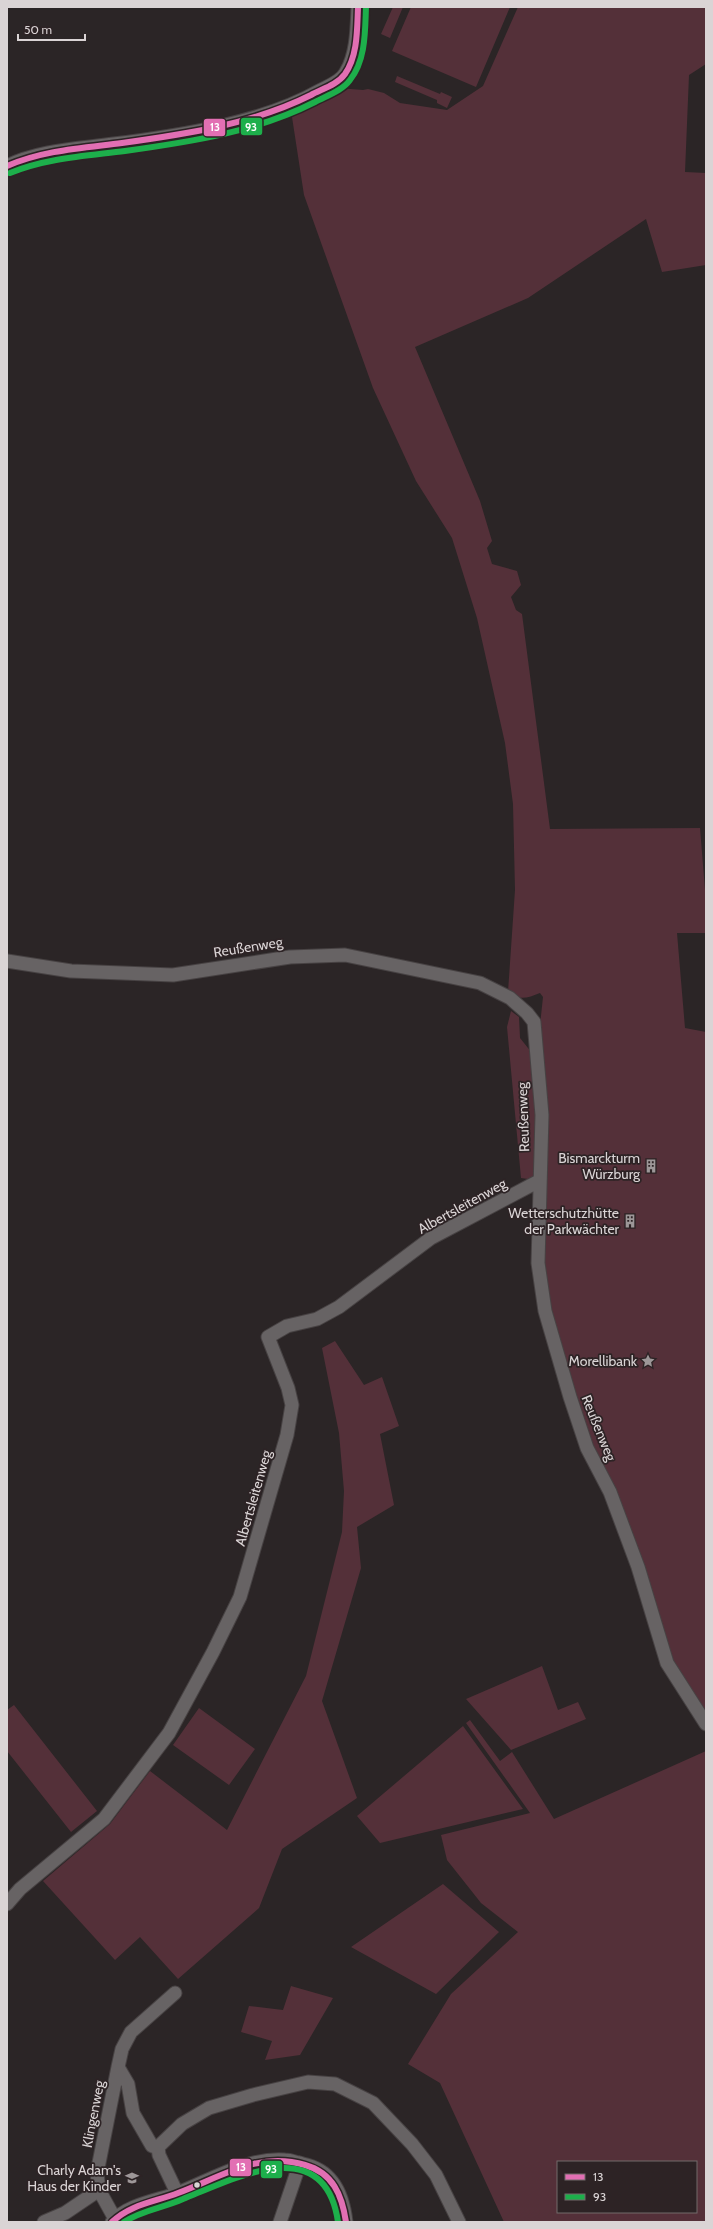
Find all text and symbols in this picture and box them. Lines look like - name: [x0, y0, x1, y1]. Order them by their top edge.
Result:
- scale bar: [18, 16, 85, 42]
- text: 50 m: [24, 22, 52, 37]
- line badge: 93: [240, 117, 263, 136]
- line badge: 13: [203, 118, 226, 137]
- text: 13: [210, 120, 220, 134]
- text: 93: [245, 120, 257, 134]
- street label: Reußenweg: [212, 932, 285, 961]
- street label: Reußenweg: [513, 1081, 533, 1152]
- place label: Bismarckturm Würzburg: [558, 1149, 641, 1183]
- building icon: Bismarckturm Würzburg: [643, 1158, 659, 1174]
- street label: Albertsleitenweg: [414, 1174, 510, 1238]
- place label: Wetterschutzhütte der Parkwächter: [508, 1204, 620, 1238]
- building icon: Wetterschutzhütte der Parkwächter: [622, 1213, 638, 1229]
- place label: Morellibank: [569, 1352, 638, 1370]
- place icon: Morellibank: [640, 1353, 656, 1369]
- street label: Reußenweg: [578, 1392, 621, 1465]
- street label: Albertsleitenweg: [231, 1447, 276, 1548]
- street label: Klingenweg: [78, 2078, 109, 2149]
- line badge: 13: [229, 2158, 252, 2177]
- text: 13: [236, 2160, 246, 2174]
- line badge: 93: [260, 2160, 283, 2179]
- place label: Charly Adam's Haus der Kinder: [27, 2161, 122, 2195]
- legend: [557, 2161, 697, 2213]
- text: 93: [265, 2162, 277, 2176]
- text: 13: [593, 2169, 603, 2184]
- school or university icon: Charly Adam's Haus der Kinder: [124, 2170, 140, 2186]
- unlabelled marker: [192, 2180, 202, 2190]
- text: 93: [593, 2189, 606, 2204]

